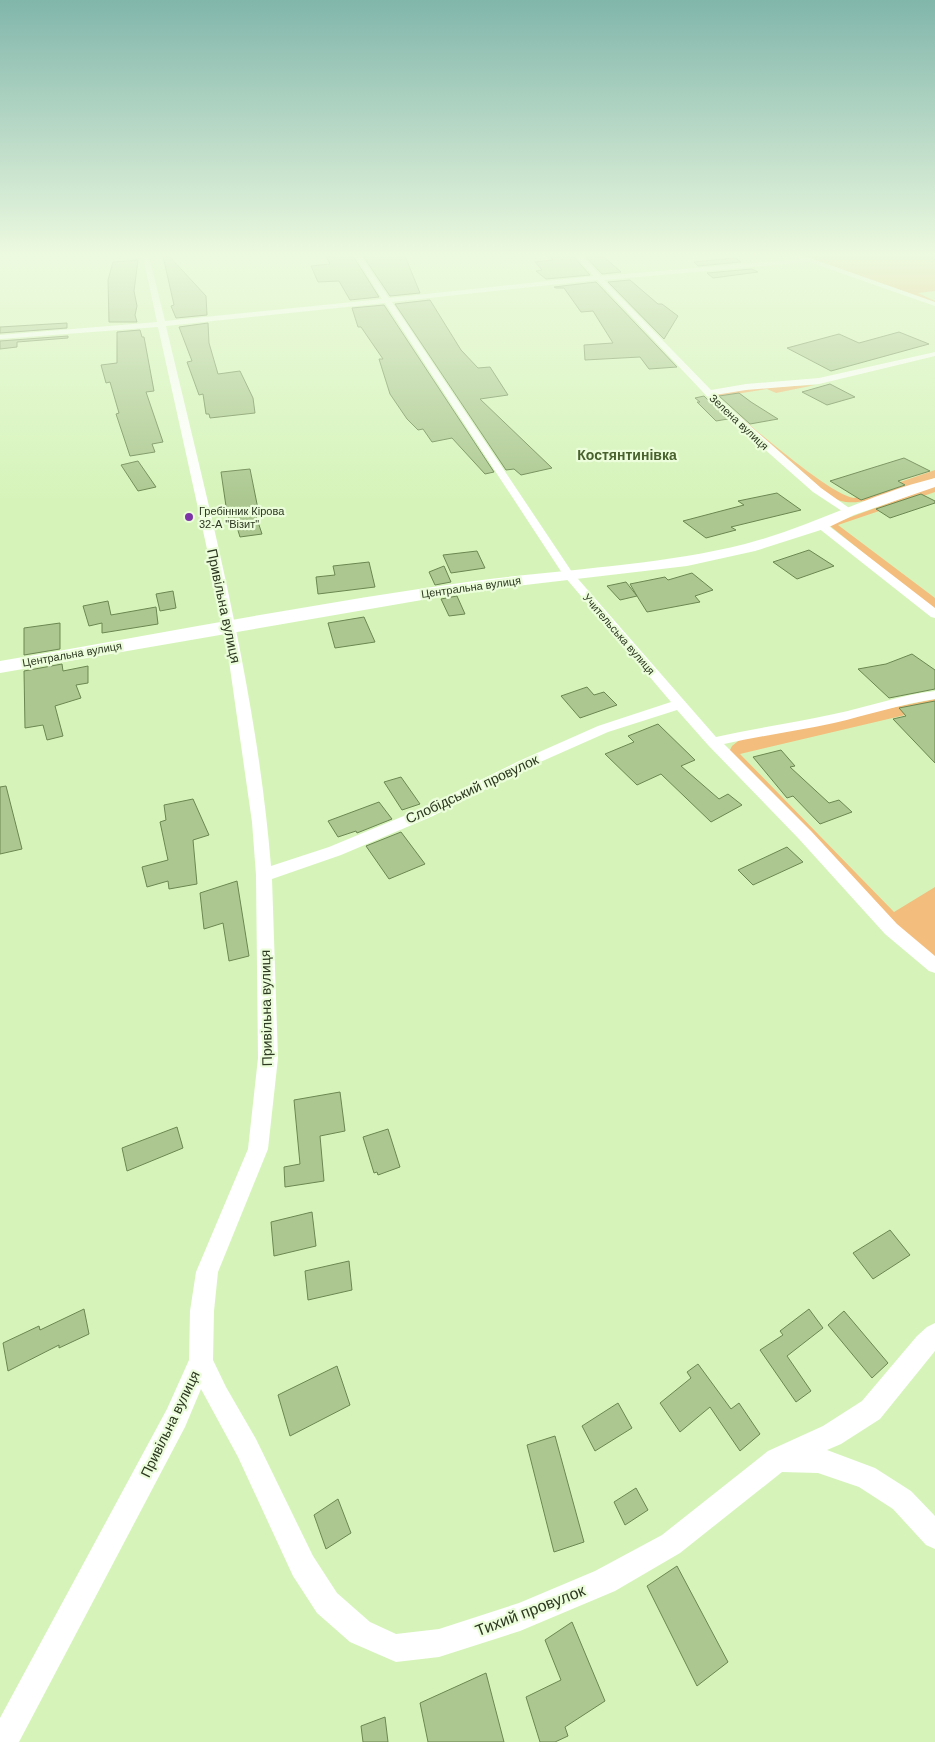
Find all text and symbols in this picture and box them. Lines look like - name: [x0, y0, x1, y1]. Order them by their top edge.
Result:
- street label: Зелена вулиця: [707, 392, 771, 452]
- district label: Костянтинівка: [577, 447, 677, 463]
- place label: Гребінник Кірова 32-А "Візит": [199, 505, 285, 530]
- marker: Гребінник Кірова 32-А "Візит": [183, 511, 195, 523]
- street label: Привільна вулиця: [204, 547, 244, 665]
- street label: Центральна вулиця: [420, 574, 522, 600]
- street label: Учительська вулиця: [581, 591, 657, 677]
- street label: Центральна вулиця: [21, 639, 123, 669]
- street label: Слобідський провулок: [403, 751, 542, 827]
- street label: Привільна вулиця: [257, 950, 275, 1066]
- street label: Привільна вулиця: [137, 1368, 203, 1480]
- street label: Тихий провулок: [473, 1581, 588, 1639]

